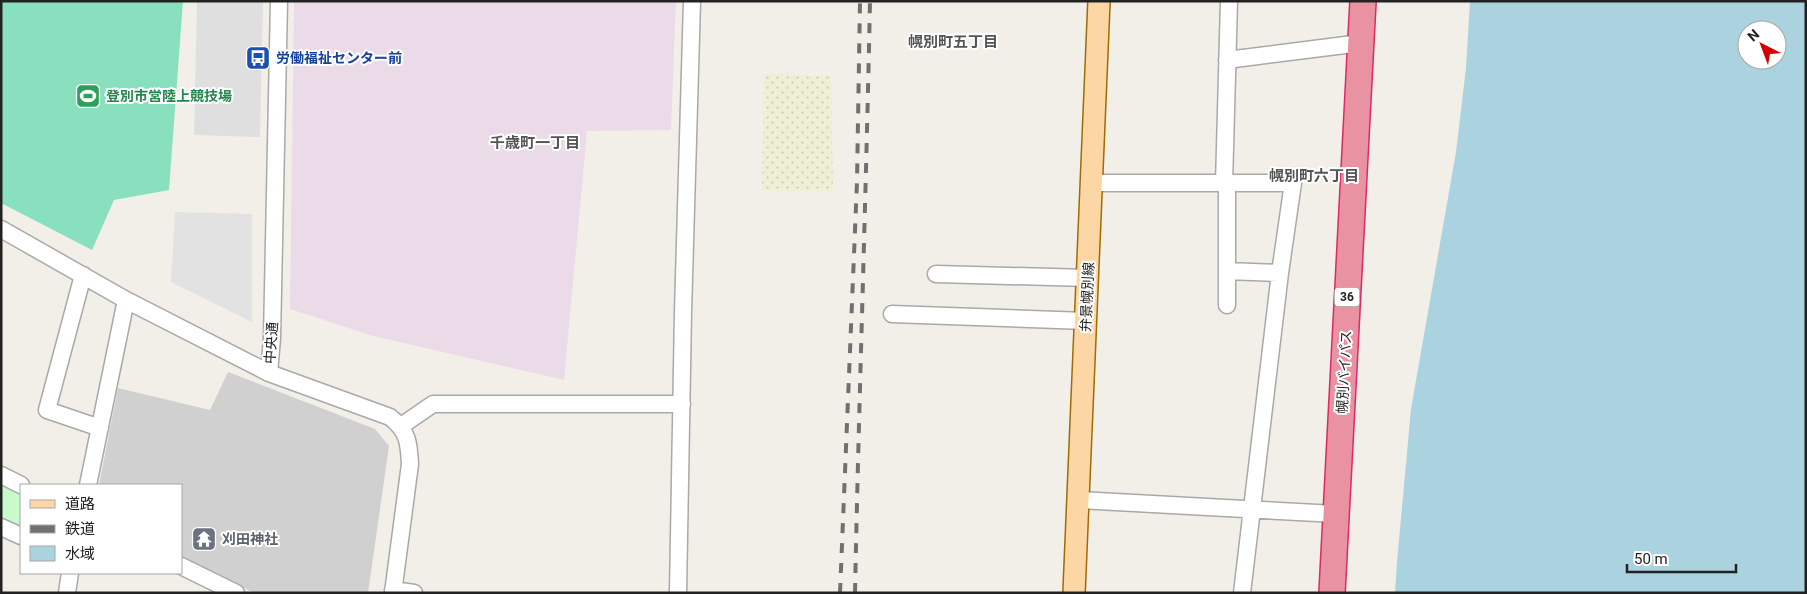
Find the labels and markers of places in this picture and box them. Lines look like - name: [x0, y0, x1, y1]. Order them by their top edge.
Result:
- bus stop icon: 労働福祉センター前: [245, 45, 271, 71]
- place label: 労働福祉センター前: [276, 50, 402, 66]
- sports icon: 登別市営陸上競技場: [75, 83, 101, 109]
- place label: 登別市営陸上競技場: [106, 88, 232, 104]
- temple icon: 刈田神社: [191, 526, 217, 552]
- place label: 刈田神社: [222, 531, 278, 547]

